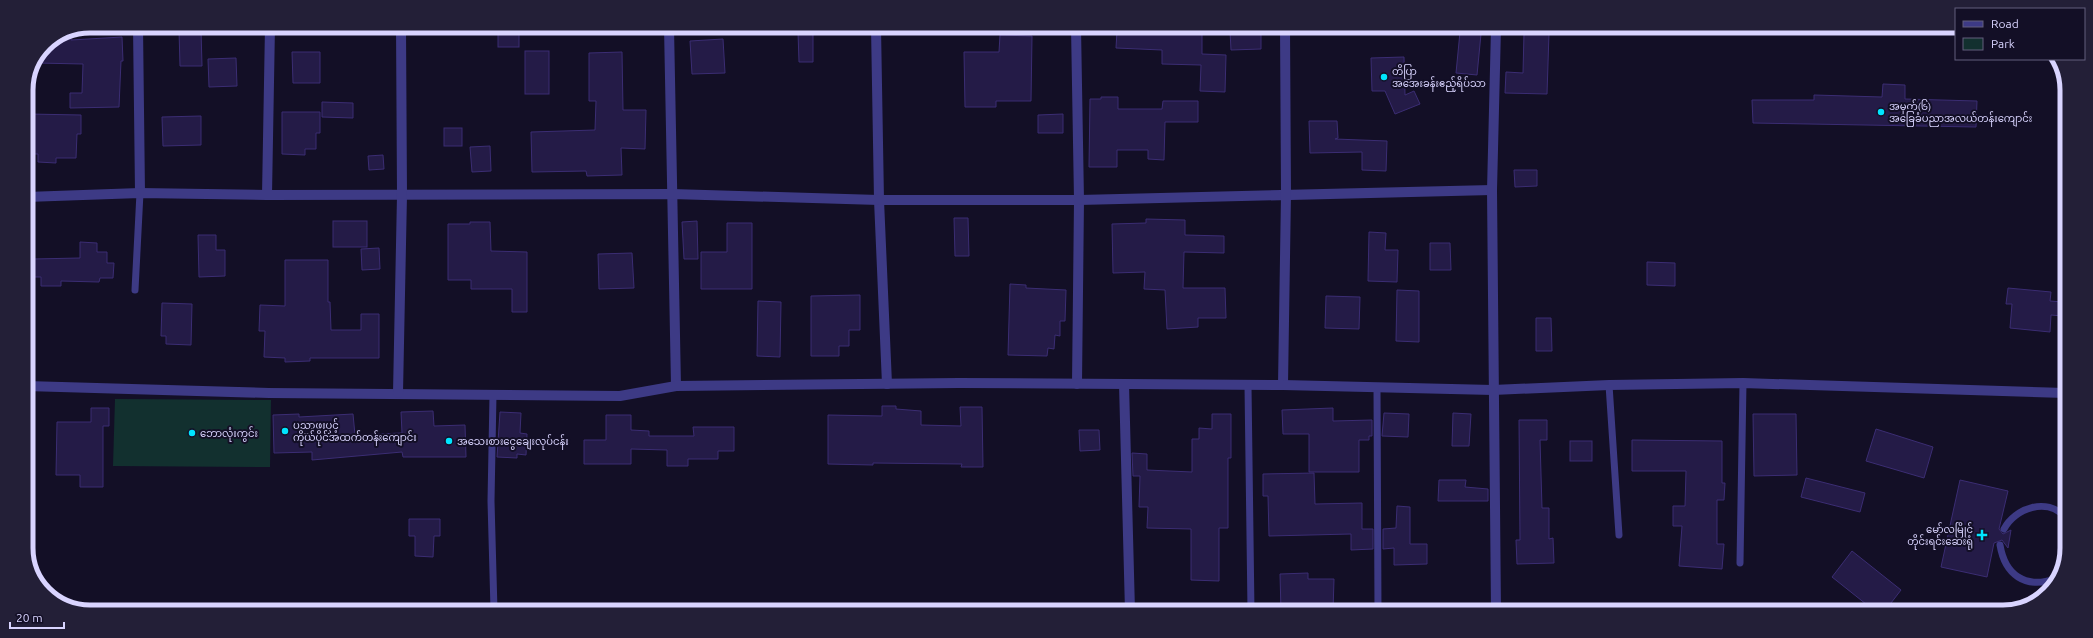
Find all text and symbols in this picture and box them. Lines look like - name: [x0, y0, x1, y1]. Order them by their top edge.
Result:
- legend: [1955, 8, 2085, 60]
- text: Road: [1991, 17, 2019, 30]
- text: Park: [1991, 37, 2015, 50]
- place label: တိပြာ အအေးခန်းဧည့်ရိပ်သာ: [1392, 64, 1486, 92]
- marker: တိပြာ အအေးခန်းဧည့်ရိပ်သာ: [1379, 72, 1389, 82]
- place label: အမှတ်(၆) အခြေခံပညာအလယ်တန်းကျောင်း: [1889, 99, 2032, 127]
- marker: အမှတ်(၆) အခြေခံပညာအလယ်တန်းကျောင်း: [1876, 107, 1886, 117]
- place label: ပညာဖူးပွင့် ကိုယ်ပိုင်အထက်တန်းကျောင်း: [293, 418, 417, 446]
- place label: ဘောလုံးကွင်း: [200, 426, 258, 442]
- marker: ပညာဖူးပွင့် ကိုယ်ပိုင်အထက်တန်းကျောင်း: [280, 426, 290, 436]
- marker: ဘောလုံးကွင်း: [187, 428, 197, 438]
- place label: အသေးစားငွေချေးလုပ်ငန်း: [457, 434, 569, 450]
- marker: အသေးစားငွေချေးလုပ်ငန်း: [444, 436, 454, 446]
- place label: မော်လမြိုင် တိုင်းရင်းဆေးရုံ: [1907, 522, 1973, 550]
- marker: မော်လမြိုင် တိုင်းရင်းဆေးရုံ: [1976, 529, 1988, 541]
- scale bar: [10, 604, 64, 630]
- text: 20 m: [16, 611, 43, 624]

